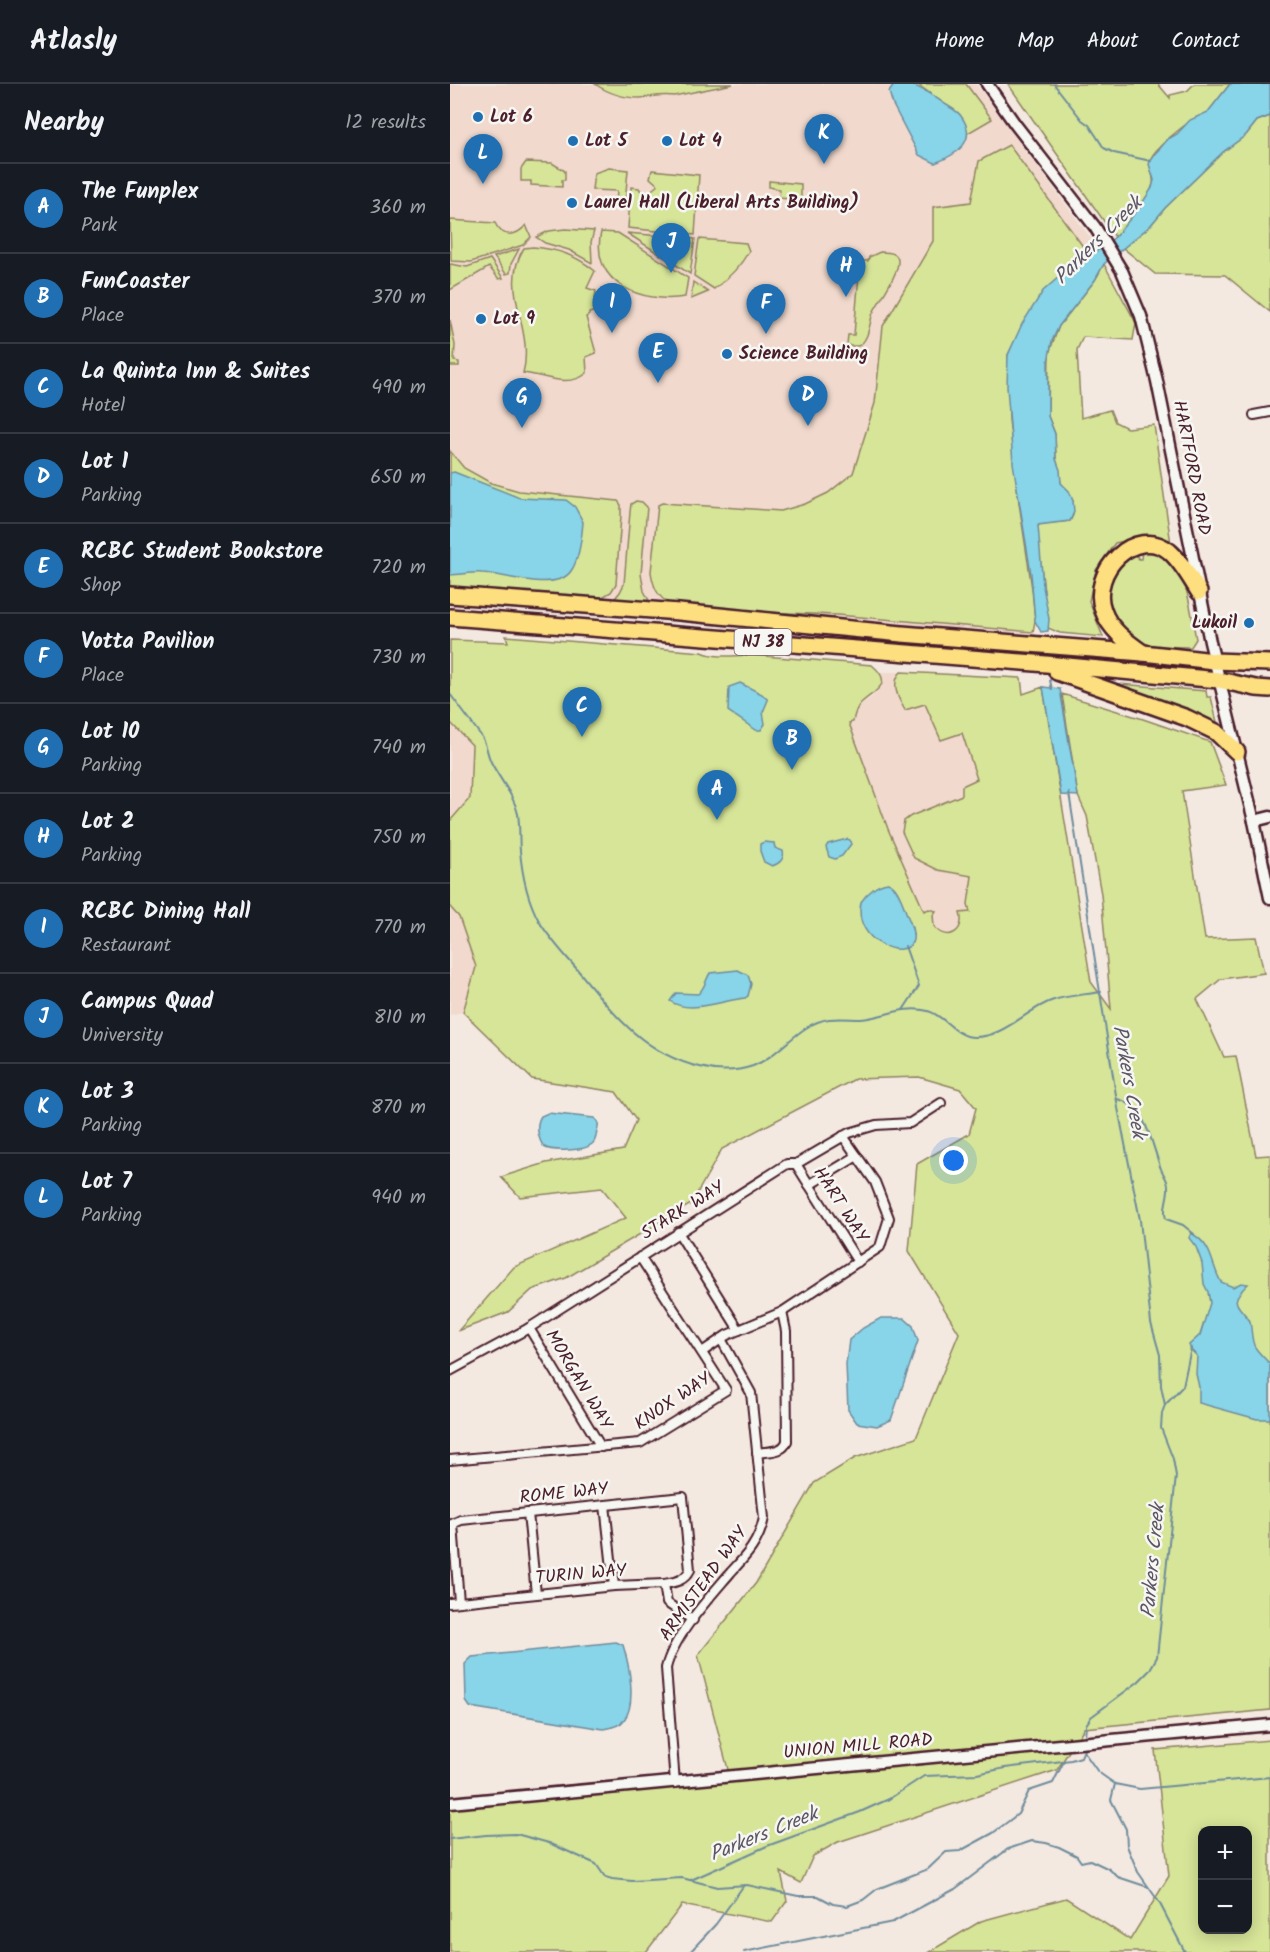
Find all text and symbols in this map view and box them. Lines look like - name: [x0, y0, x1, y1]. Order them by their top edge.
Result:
- text: Atlasly: [30, 19, 117, 64]
- text: Home: [935, 25, 984, 58]
- text: Map: [1017, 25, 1054, 58]
- text: About: [1087, 25, 1138, 58]
- text: Contact: [1171, 25, 1240, 58]
- text: Nearby: [24, 102, 104, 144]
- place label: Lot 6: [490, 103, 533, 132]
- text: 12 results: [345, 107, 426, 139]
- marker: Lot 6: [471, 110, 485, 124]
- pin: K: [804, 115, 844, 164]
- place label: Lot 5: [585, 127, 629, 156]
- place label: Lot 4: [679, 127, 722, 156]
- marker: Lot 5: [566, 134, 580, 148]
- marker: Lot 4: [660, 134, 674, 148]
- pin: L: [464, 135, 502, 184]
- text: The Funplex: [81, 175, 198, 210]
- water label: Parkers Creek: [1047, 187, 1153, 293]
- place label: Laurel Hall (Liberal Arts Building): [584, 189, 859, 218]
- text: A: [37, 192, 50, 224]
- text: 360 m: [370, 192, 426, 224]
- marker: Laurel Hall (Liberal Arts Building): [565, 196, 579, 210]
- text: Park: [81, 210, 117, 242]
- pin: J: [652, 224, 690, 273]
- pin: H: [826, 248, 866, 297]
- text: FunCoaster: [81, 265, 190, 300]
- text: B: [37, 282, 50, 314]
- text: 370 m: [371, 282, 426, 314]
- pin: I: [592, 284, 632, 333]
- pin: F: [746, 284, 786, 334]
- text: Place: [81, 300, 124, 332]
- place label: Lot 9: [493, 305, 535, 334]
- marker: Lot 9: [474, 312, 488, 326]
- pin: E: [638, 334, 678, 383]
- place label: Science Building: [739, 340, 868, 369]
- marker: Science Building: [720, 347, 734, 361]
- text: La Quinta Inn & Suites: [81, 355, 310, 390]
- text: C: [37, 372, 50, 404]
- text: 490 m: [371, 372, 426, 404]
- pin: D: [788, 376, 828, 426]
- pin: G: [502, 378, 542, 428]
- text: Hotel: [81, 390, 125, 422]
- street label: HARTFORD ROAD: [1164, 398, 1218, 538]
- text: Lot 1: [81, 445, 128, 480]
- text: D: [37, 462, 50, 494]
- text: 650 m: [370, 462, 426, 494]
- text: Parking: [81, 480, 142, 512]
- text: RCBC Student Bookstore: [81, 535, 323, 570]
- text: E: [38, 552, 49, 584]
- text: 720 m: [371, 552, 426, 584]
- text: Shop: [81, 570, 121, 602]
- place label: Lukoil: [1192, 609, 1237, 638]
- marker: Lukoil: [1242, 616, 1256, 630]
- text: Votta Pavilion: [81, 625, 214, 660]
- road number: NJ 38: [734, 629, 792, 655]
- text: F: [38, 642, 49, 674]
- text: 730 m: [371, 642, 426, 674]
- text: Place: [81, 660, 124, 692]
- pin: C: [562, 688, 602, 737]
- text: Lot 10: [81, 715, 139, 750]
- pin: B: [772, 720, 812, 770]
- text: G: [38, 732, 49, 764]
- text: 740 m: [372, 732, 426, 764]
- text: Parking: [81, 750, 142, 782]
- pin: A: [698, 770, 736, 820]
- text: Lot 2: [81, 805, 134, 840]
- text: H: [37, 822, 50, 854]
- text: 750 m: [372, 822, 426, 854]
- text: Parking: [81, 840, 142, 872]
- text: RCBC Dining Hall: [81, 895, 250, 930]
- text: I: [40, 912, 47, 944]
- text: 770 m: [374, 912, 426, 944]
- text: Restaurant: [81, 930, 171, 962]
- text: Campus Quad: [81, 985, 213, 1020]
- text: J: [39, 1002, 48, 1034]
- text: 810 m: [374, 1002, 426, 1034]
- text: University: [81, 1020, 163, 1052]
- water label: Parkers Creek: [1102, 1023, 1154, 1144]
- text: Lot 3: [81, 1075, 133, 1110]
- text: K: [37, 1092, 50, 1124]
- text: 870 m: [371, 1092, 426, 1124]
- text: Parking: [81, 1110, 142, 1142]
- your location: [939, 1146, 968, 1175]
- street label: HART WAY: [804, 1161, 876, 1249]
- text: Lot 7: [81, 1165, 132, 1200]
- street label: STARK WAY: [636, 1173, 731, 1248]
- text: L: [38, 1182, 49, 1214]
- text: 940 m: [371, 1182, 426, 1214]
- text: Parking: [81, 1200, 142, 1232]
- street label: MORGAN WAY: [537, 1324, 620, 1436]
- street label: KNOX WAY: [629, 1365, 718, 1439]
- street label: ROME WAY: [518, 1475, 610, 1513]
- water label: Parkers Creek: [1133, 1500, 1175, 1619]
- street label: ARMISTEAD WAY: [652, 1520, 756, 1648]
- street label: TURIN WAY: [534, 1557, 628, 1593]
- street label: UNION MILL ROAD: [782, 1726, 934, 1768]
- water label: Parkers Creek: [705, 1798, 825, 1871]
- map controls: [1198, 1826, 1252, 1934]
- button: +: [1198, 1826, 1252, 1880]
- button: −: [1198, 1880, 1252, 1934]

